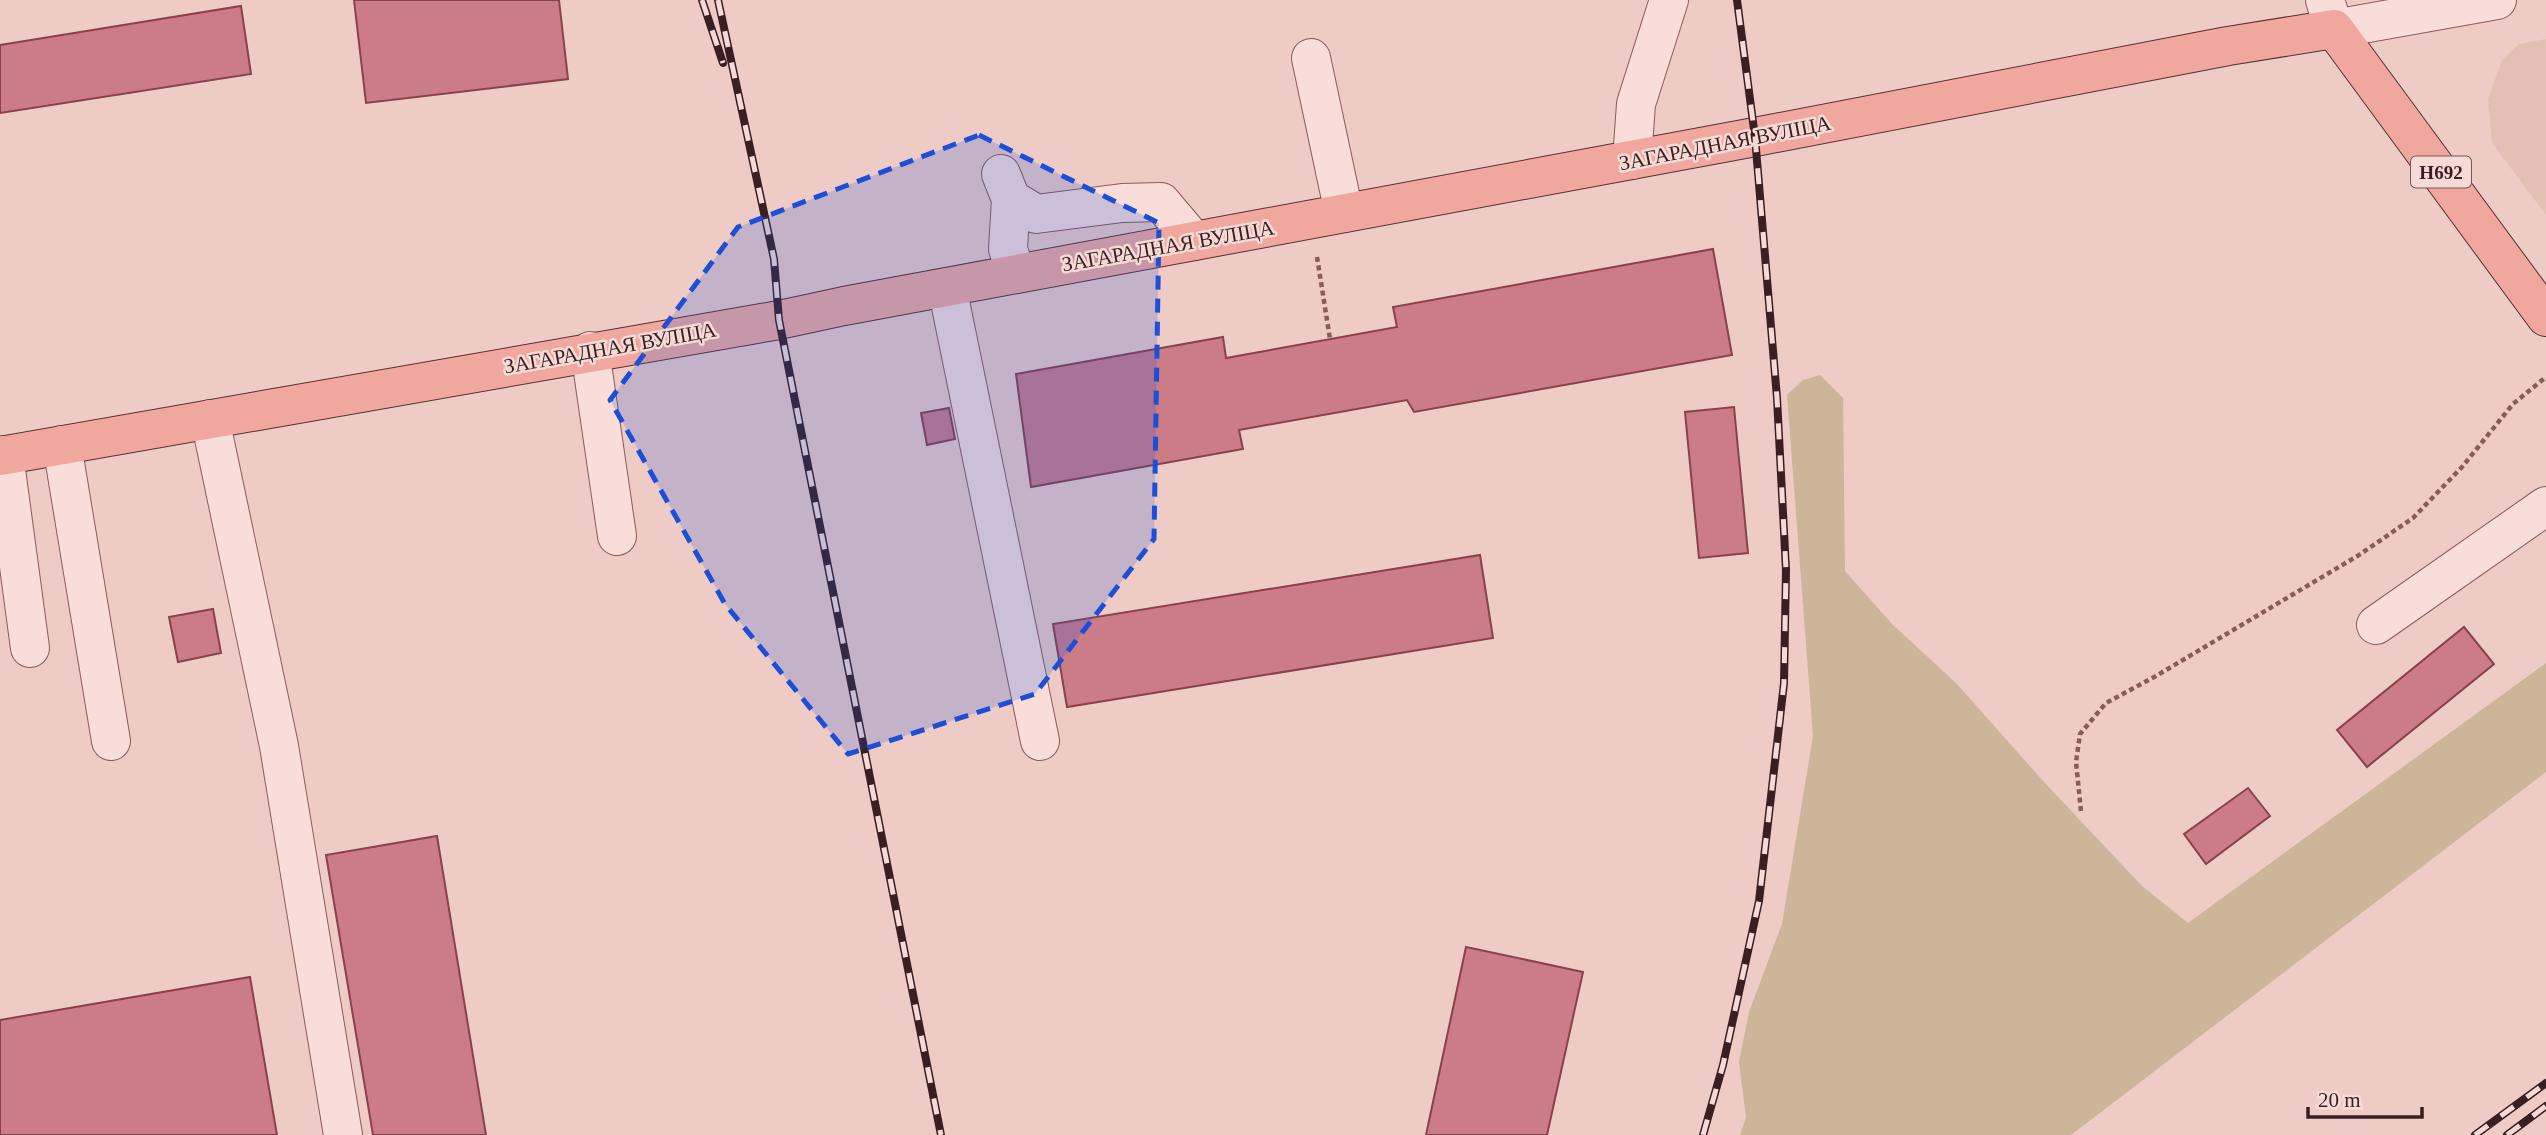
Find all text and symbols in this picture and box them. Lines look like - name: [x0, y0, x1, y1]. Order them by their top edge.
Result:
- street label: ЗАГАРАДНАЯ ВУЛІЦА: [1617, 111, 1834, 175]
- road number: Н692: [2411, 156, 2471, 188]
- street label: ЗАГАРАДНАЯ ВУЛІЦА: [1060, 215, 1277, 276]
- street label: ЗАГАРАДНАЯ ВУЛІЦА: [502, 317, 719, 378]
- scale bar: [2308, 1076, 2422, 1120]
- text: 20 m: [2318, 1088, 2361, 1112]

